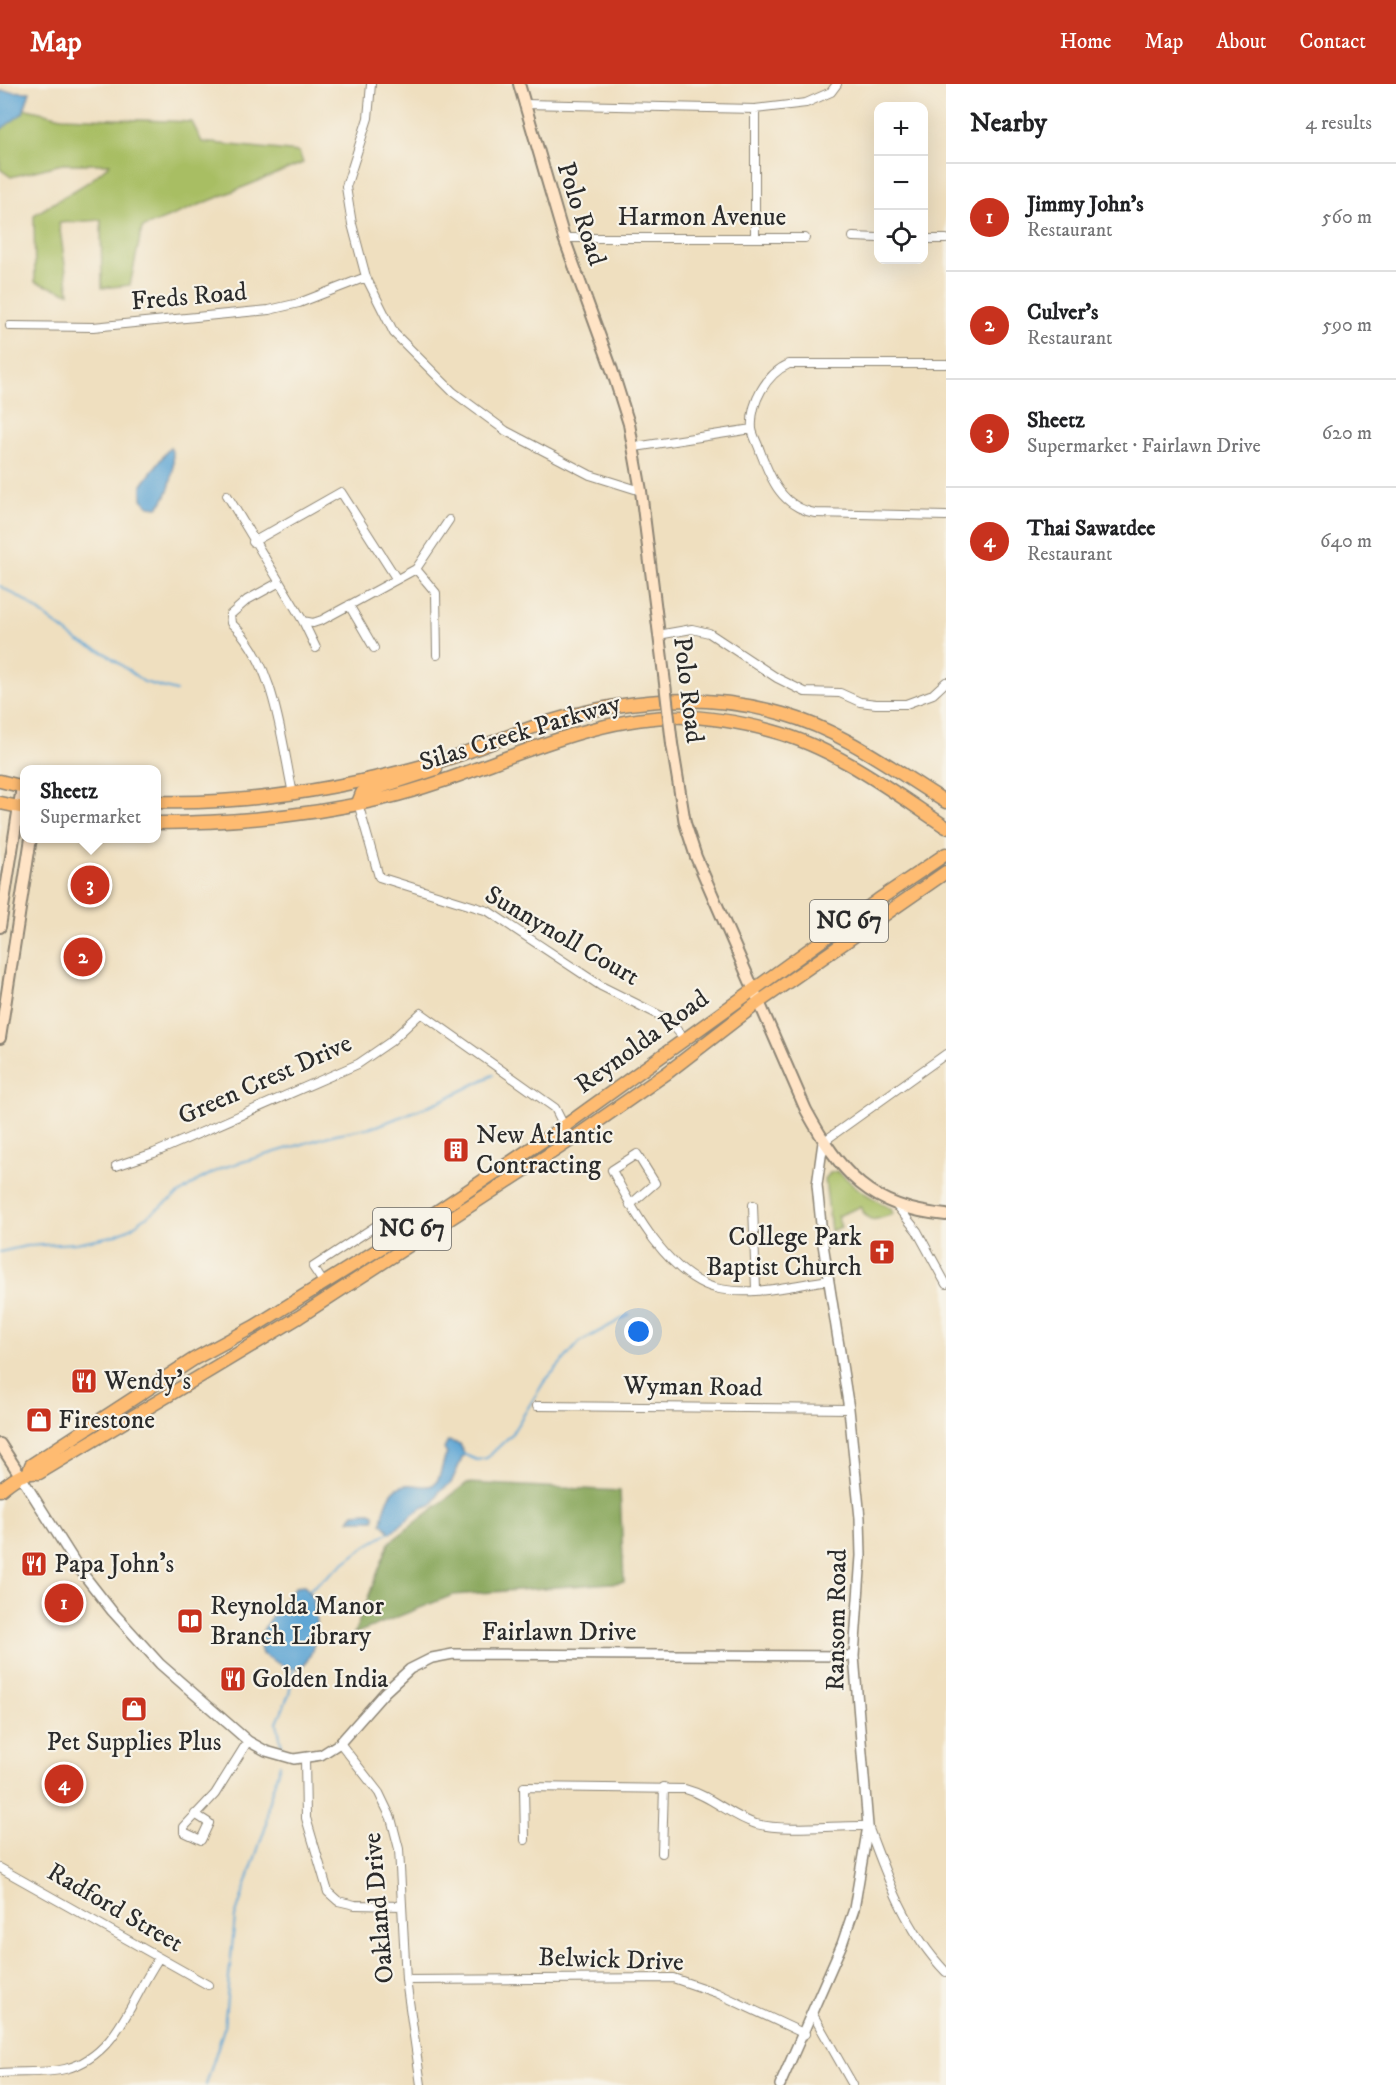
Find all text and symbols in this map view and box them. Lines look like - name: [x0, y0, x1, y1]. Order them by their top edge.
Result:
- text: Map: [30, 25, 82, 60]
- text: Home: [1060, 29, 1112, 55]
- text: Map: [1145, 29, 1183, 55]
- text: About: [1216, 29, 1267, 55]
- text: Contact: [1300, 29, 1366, 55]
- map controls: [874, 102, 928, 264]
- button: +: [874, 102, 928, 156]
- text: Nearby: [970, 107, 1047, 140]
- text: 4 results: [1305, 111, 1372, 136]
- button: −: [874, 156, 928, 210]
- street label: Polo Road: [549, 158, 613, 270]
- text: Jimmy John's: [1027, 191, 1144, 218]
- street label: Harmon Avenue: [618, 201, 786, 234]
- text: 1: [986, 205, 993, 230]
- text: 560 m: [1322, 205, 1372, 230]
- button: locate: [874, 210, 928, 264]
- text: Restaurant: [1027, 218, 1112, 243]
- street label: Freds Road: [130, 275, 248, 319]
- text: Culver's: [1027, 299, 1098, 326]
- text: 2: [985, 313, 994, 338]
- text: 590 m: [1322, 313, 1372, 338]
- text: Restaurant: [1027, 326, 1112, 351]
- text: Sheetz: [1027, 407, 1085, 434]
- text: 3: [986, 421, 993, 446]
- text: 620 m: [1322, 421, 1372, 446]
- text: Supermarket · Fairlawn Drive: [1027, 434, 1261, 459]
- text: Thai Sawatdee: [1027, 515, 1155, 542]
- text: 4: [984, 529, 995, 554]
- text: 640 m: [1320, 529, 1372, 554]
- text: Restaurant: [1027, 542, 1112, 567]
- street label: Polo Road: [665, 635, 711, 745]
- street label: Silas Creek Parkway: [415, 687, 625, 779]
- popup: [20, 765, 161, 843]
- text: Sheetz: [40, 778, 98, 805]
- text: Supermarket: [40, 805, 141, 830]
- pin: 3: [70, 862, 110, 908]
- street label: Sunnynoll Court: [479, 878, 645, 994]
- road number: NC 67: [810, 900, 888, 942]
- pin: 2: [64, 934, 103, 980]
- street label: Reynolda Road: [569, 982, 715, 1102]
- street label: Green Crest Drive: [173, 1027, 357, 1133]
- place label: New Atlantic Contracting: [476, 1119, 613, 1182]
- building icon: New Atlantic Contracting: [441, 1135, 471, 1165]
- road number: NC 67: [373, 1208, 451, 1250]
- place label: College Park Baptist Church: [706, 1221, 862, 1284]
- church icon: College Park Baptist Church: [867, 1237, 897, 1267]
- your location: [624, 1317, 653, 1346]
- place label: Wendy's: [103, 1365, 191, 1398]
- restaurant icon: Wendy's: [69, 1366, 99, 1396]
- street label: Wyman Road: [622, 1369, 763, 1405]
- place label: Firestone: [58, 1404, 155, 1437]
- shop icon: Firestone: [24, 1405, 54, 1435]
- place label: Papa John's: [54, 1548, 174, 1581]
- restaurant icon: Papa John's: [19, 1549, 49, 1579]
- street label: Ransom Road: [819, 1549, 855, 1691]
- pin: 1: [44, 1580, 84, 1625]
- place label: Reynolda Manor Branch Library: [210, 1590, 385, 1653]
- library icon: Reynolda Manor Branch Library: [175, 1606, 205, 1636]
- street label: Fairlawn Drive: [482, 1616, 636, 1649]
- place label: Golden India: [252, 1663, 388, 1696]
- restaurant icon: Golden India: [218, 1664, 248, 1694]
- shop icon: Pet Supplies Plus: [119, 1694, 149, 1724]
- place label: Pet Supplies Plus: [46, 1726, 222, 1759]
- pin: 4: [44, 1762, 84, 1806]
- street label: Oakland Drive: [356, 1831, 402, 1985]
- street label: Radford Street: [41, 1856, 189, 1960]
- street label: Belwick Drive: [538, 1941, 684, 1979]

